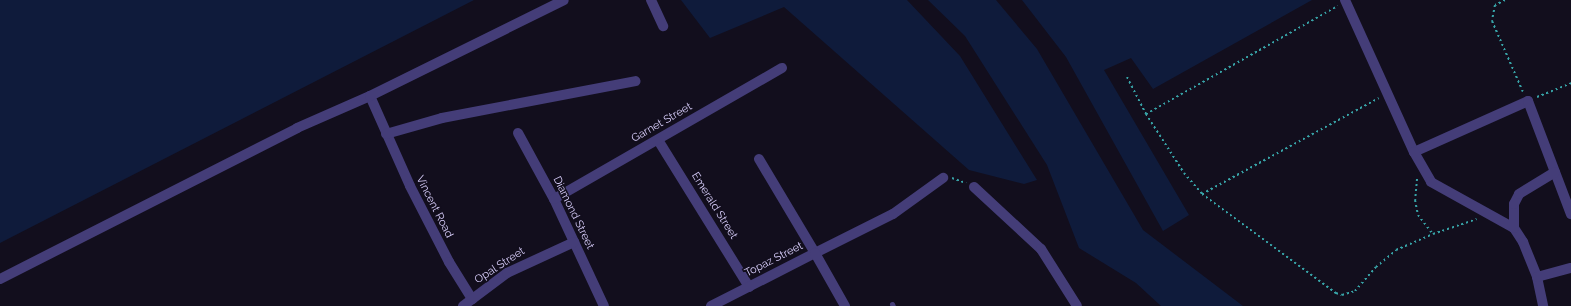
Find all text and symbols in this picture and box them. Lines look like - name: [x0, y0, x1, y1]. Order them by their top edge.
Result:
- street label: Garnet Street: [629, 100, 695, 146]
- street label: Emerald Street: [688, 170, 740, 242]
- street label: Vincent Road: [413, 174, 455, 240]
- street label: Diamond Street: [550, 174, 596, 252]
- street label: Topaz Street: [743, 240, 805, 280]
- street label: Opal Street: [472, 245, 528, 287]

